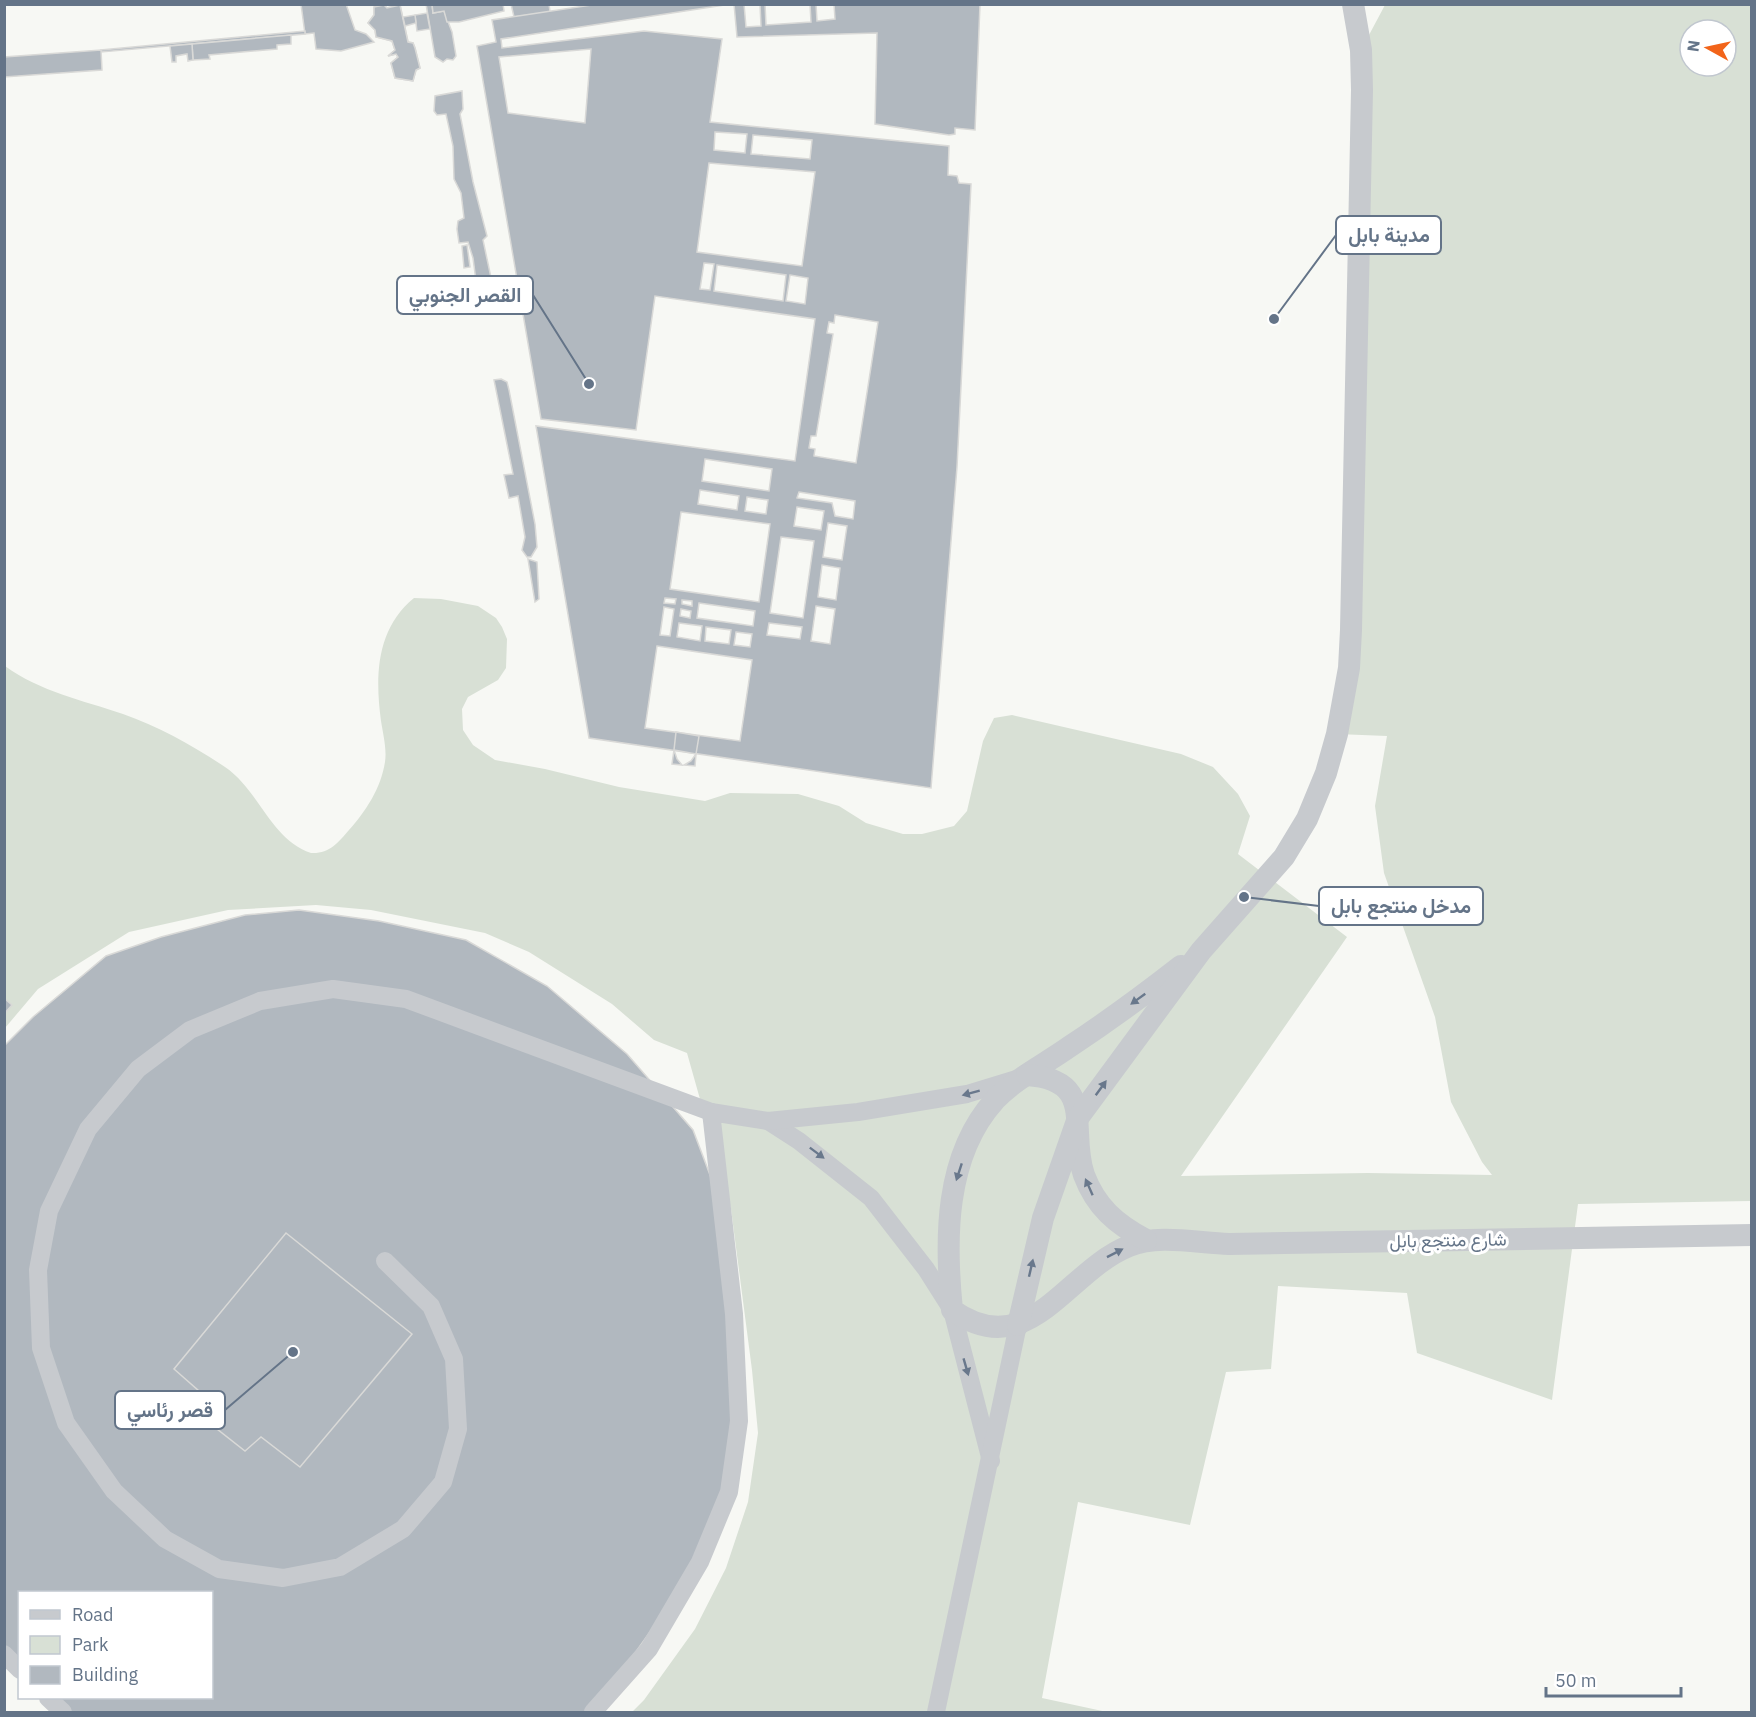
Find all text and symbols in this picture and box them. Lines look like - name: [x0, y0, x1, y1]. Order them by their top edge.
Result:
- north arrow: [1678, 18, 1738, 78]
- text: N: [1682, 39, 1704, 53]
- callout: مدينة بابل: [1336, 216, 1441, 254]
- text: مدينة بابل: [1348, 221, 1430, 248]
- callout: القصر الجنوبي: [397, 276, 533, 314]
- text: القصر الجنوبي: [409, 281, 521, 312]
- callout: مدخل منتجع بابل: [1319, 887, 1483, 925]
- text: مدخل منتجع بابل: [1331, 892, 1471, 920]
- one-way arrow: [1130, 993, 1146, 1005]
- one-way arrow: [1094, 1080, 1106, 1095]
- one-way arrow: [962, 1088, 980, 1098]
- one-way arrow: [809, 1147, 824, 1159]
- one-way arrow: [953, 1163, 963, 1181]
- one-way arrow: [1085, 1178, 1094, 1195]
- street label: شارع منتجع بابل: [1389, 1227, 1507, 1254]
- one-way arrow: [1106, 1248, 1123, 1257]
- one-way arrow: [1026, 1259, 1036, 1277]
- one-way arrow: [962, 1358, 972, 1376]
- callout: قصر رئاسي: [115, 1391, 225, 1429]
- text: قصر رئاسي: [127, 1396, 213, 1427]
- legend: [18, 1591, 213, 1699]
- text: Road: [72, 1603, 113, 1626]
- text: Park: [72, 1633, 109, 1656]
- scale bar: [1546, 1660, 1681, 1698]
- text: Building: [72, 1663, 139, 1686]
- text: 50 m: [1555, 1669, 1597, 1692]

